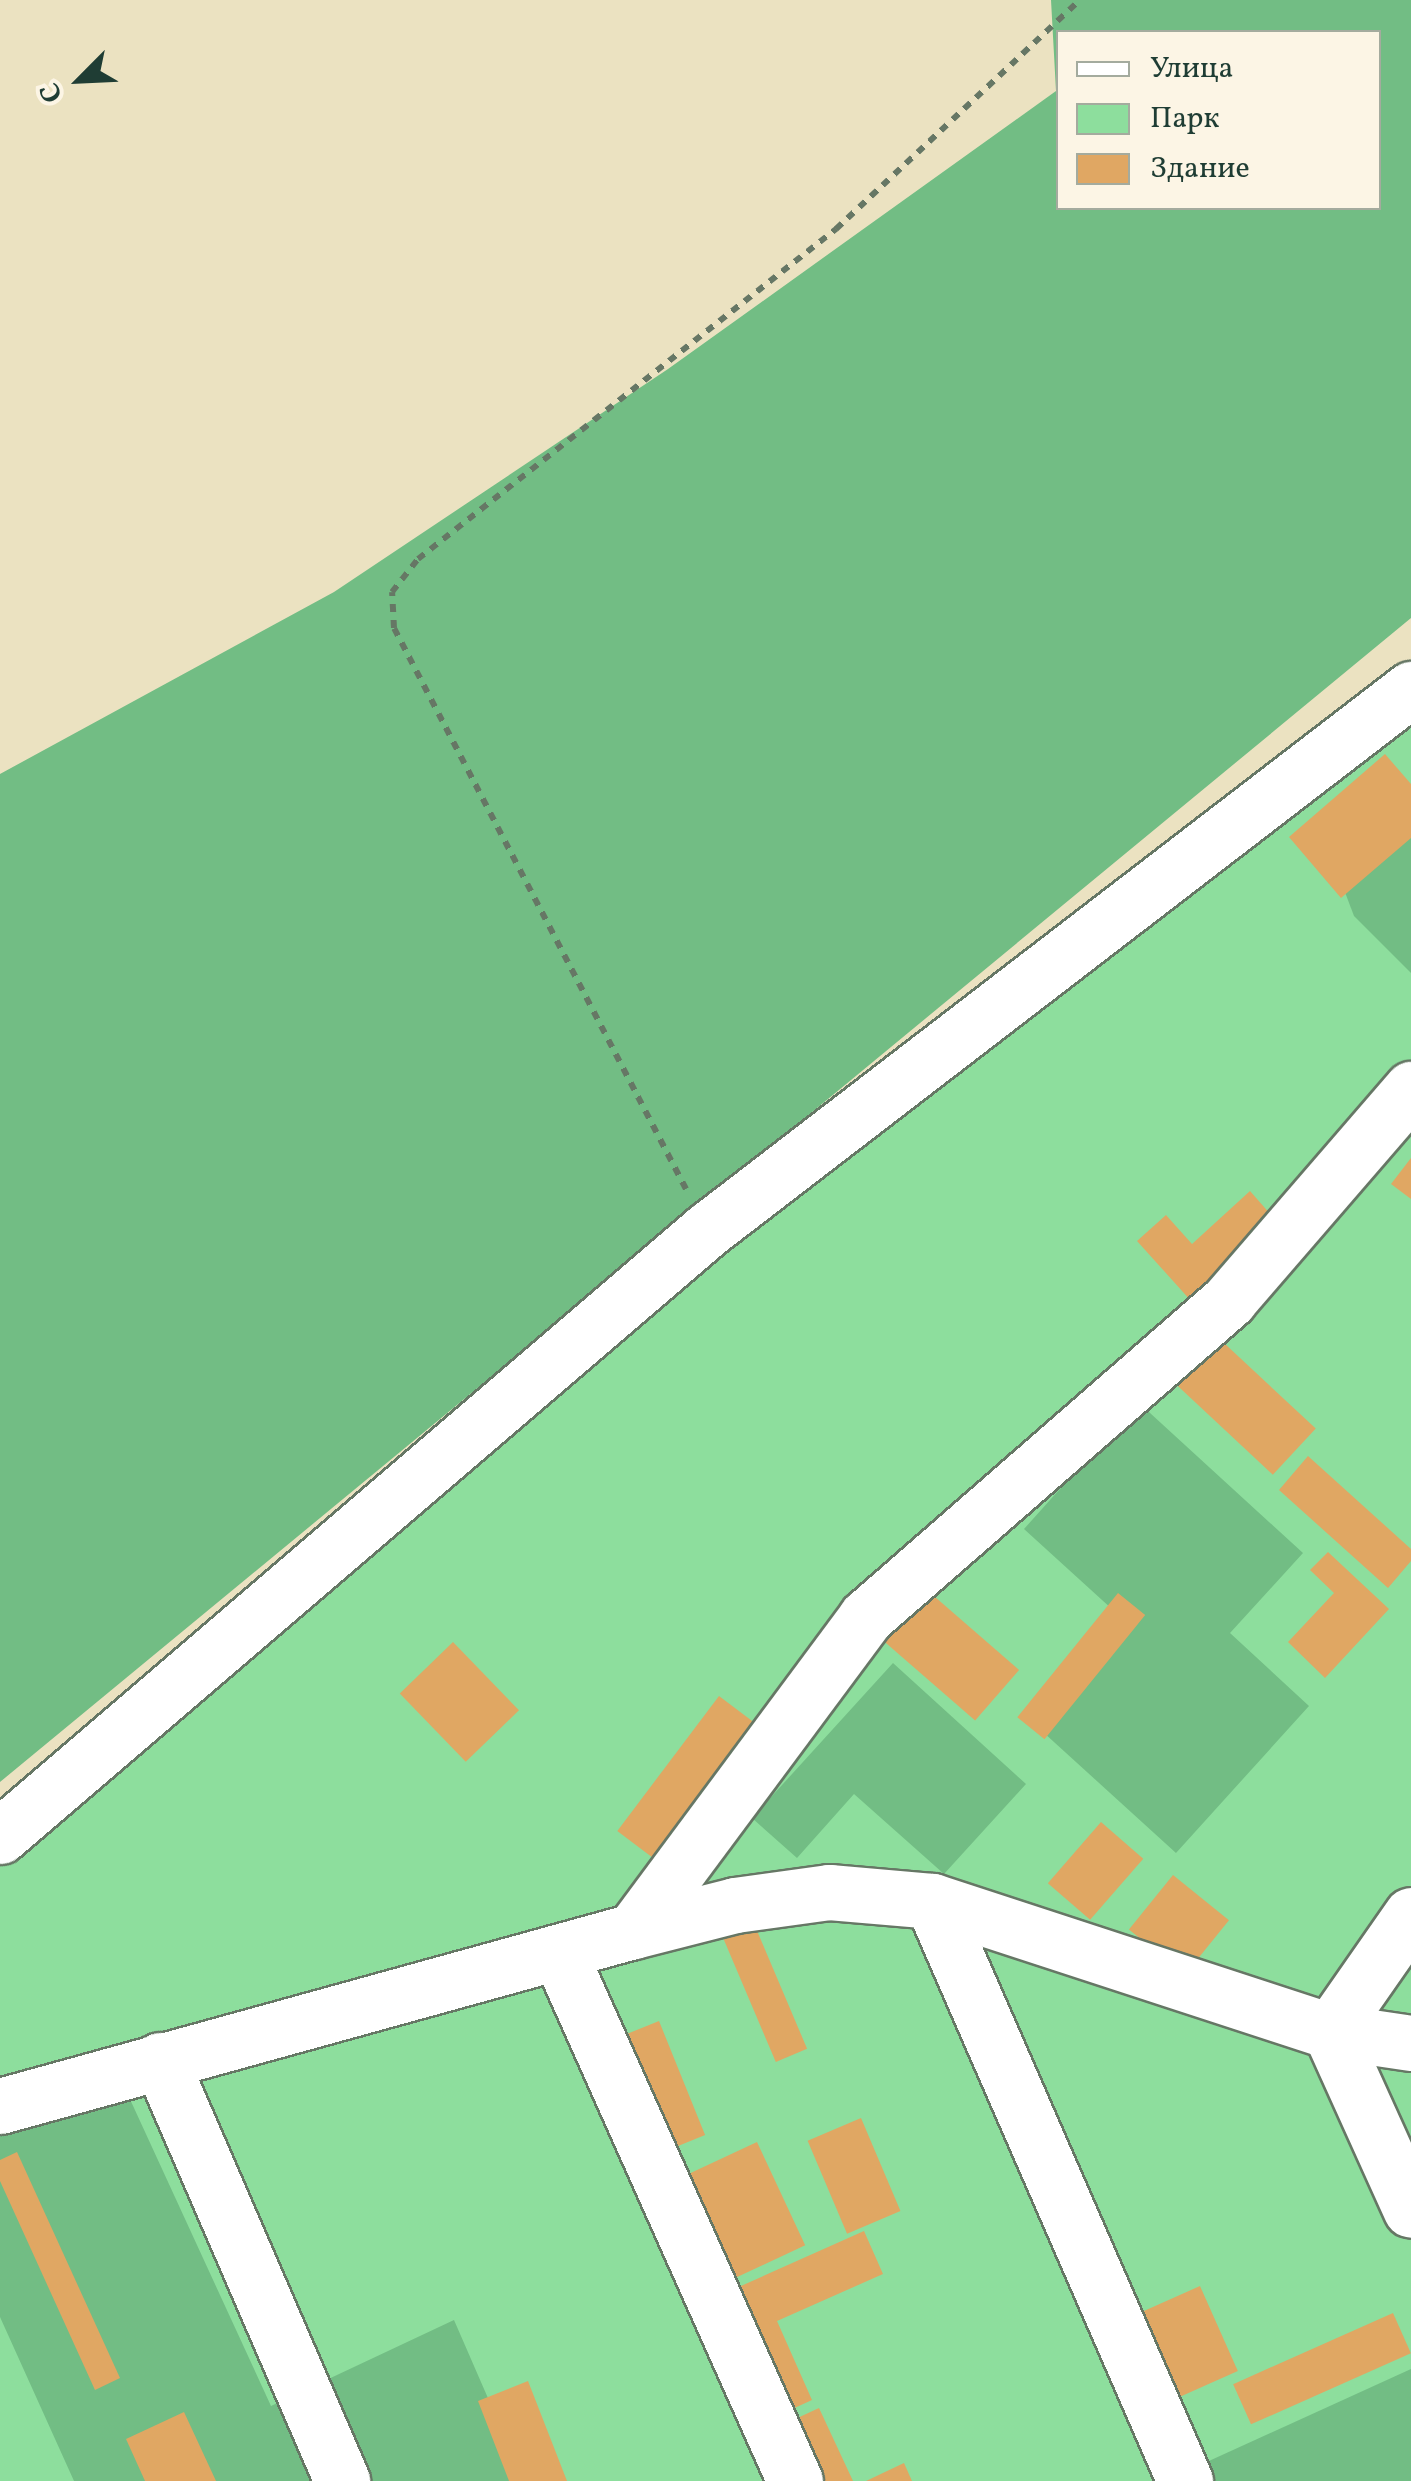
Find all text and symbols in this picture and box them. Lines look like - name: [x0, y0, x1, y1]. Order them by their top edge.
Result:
- north arrow: [30, 30, 130, 130]
- legend: [1056, 30, 1381, 210]
- text: Улица: [1150, 48, 1233, 90]
- text: С: [31, 76, 74, 109]
- text: Парк: [1150, 98, 1219, 140]
- text: Здание: [1150, 148, 1250, 190]

